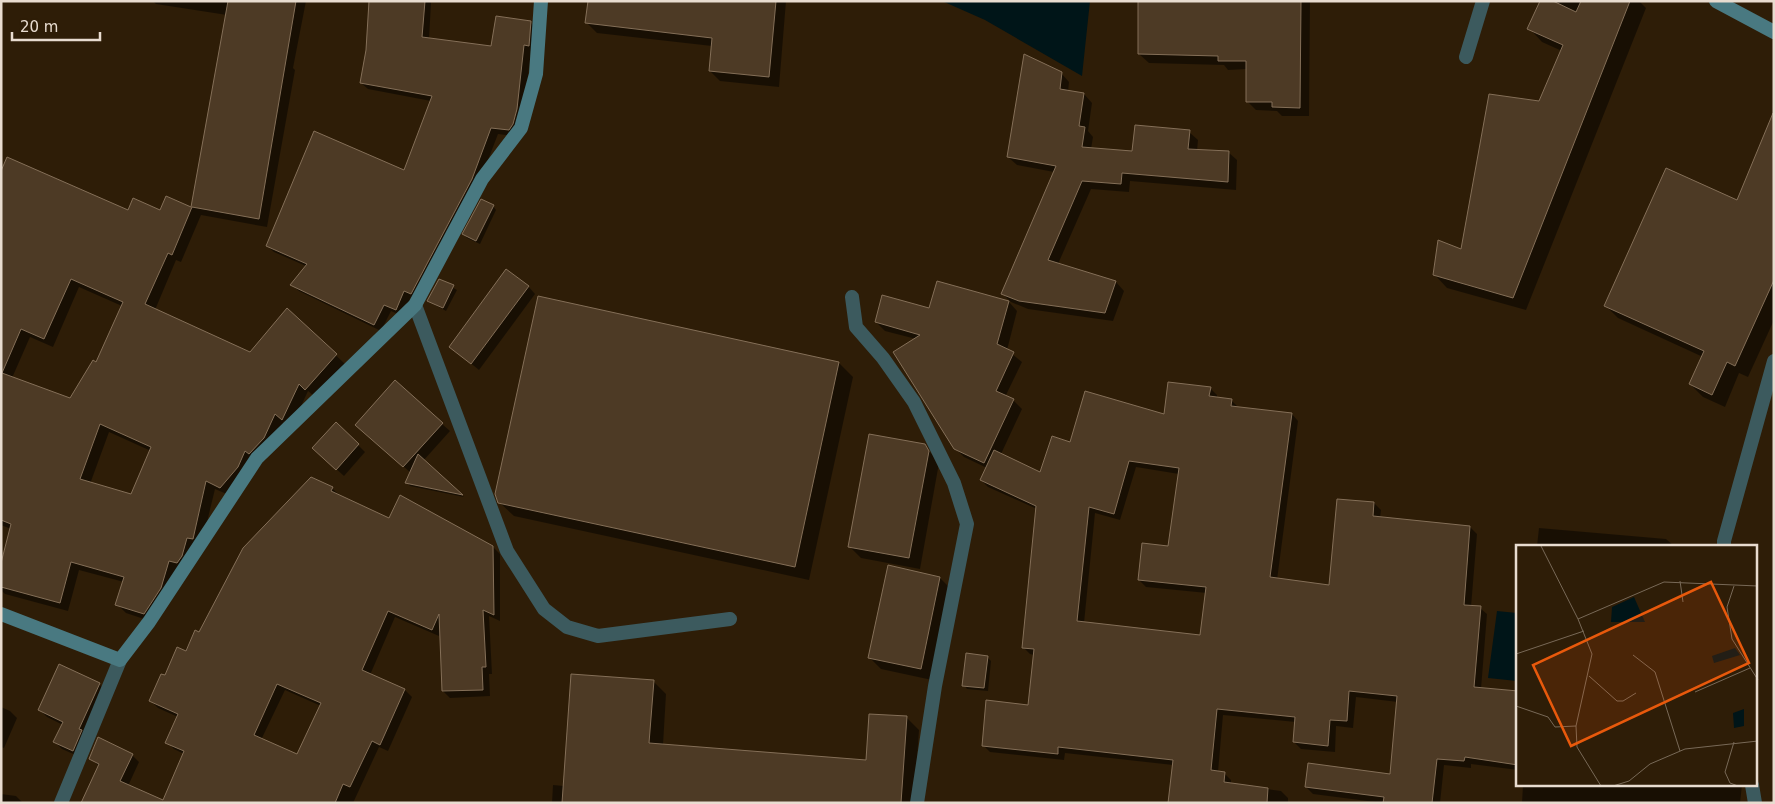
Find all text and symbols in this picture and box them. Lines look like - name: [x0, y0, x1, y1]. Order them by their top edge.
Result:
- scale bar: [12, 10, 100, 42]
- text: 20 m: [20, 18, 58, 36]
- inset map: [1516, 545, 1758, 786]

